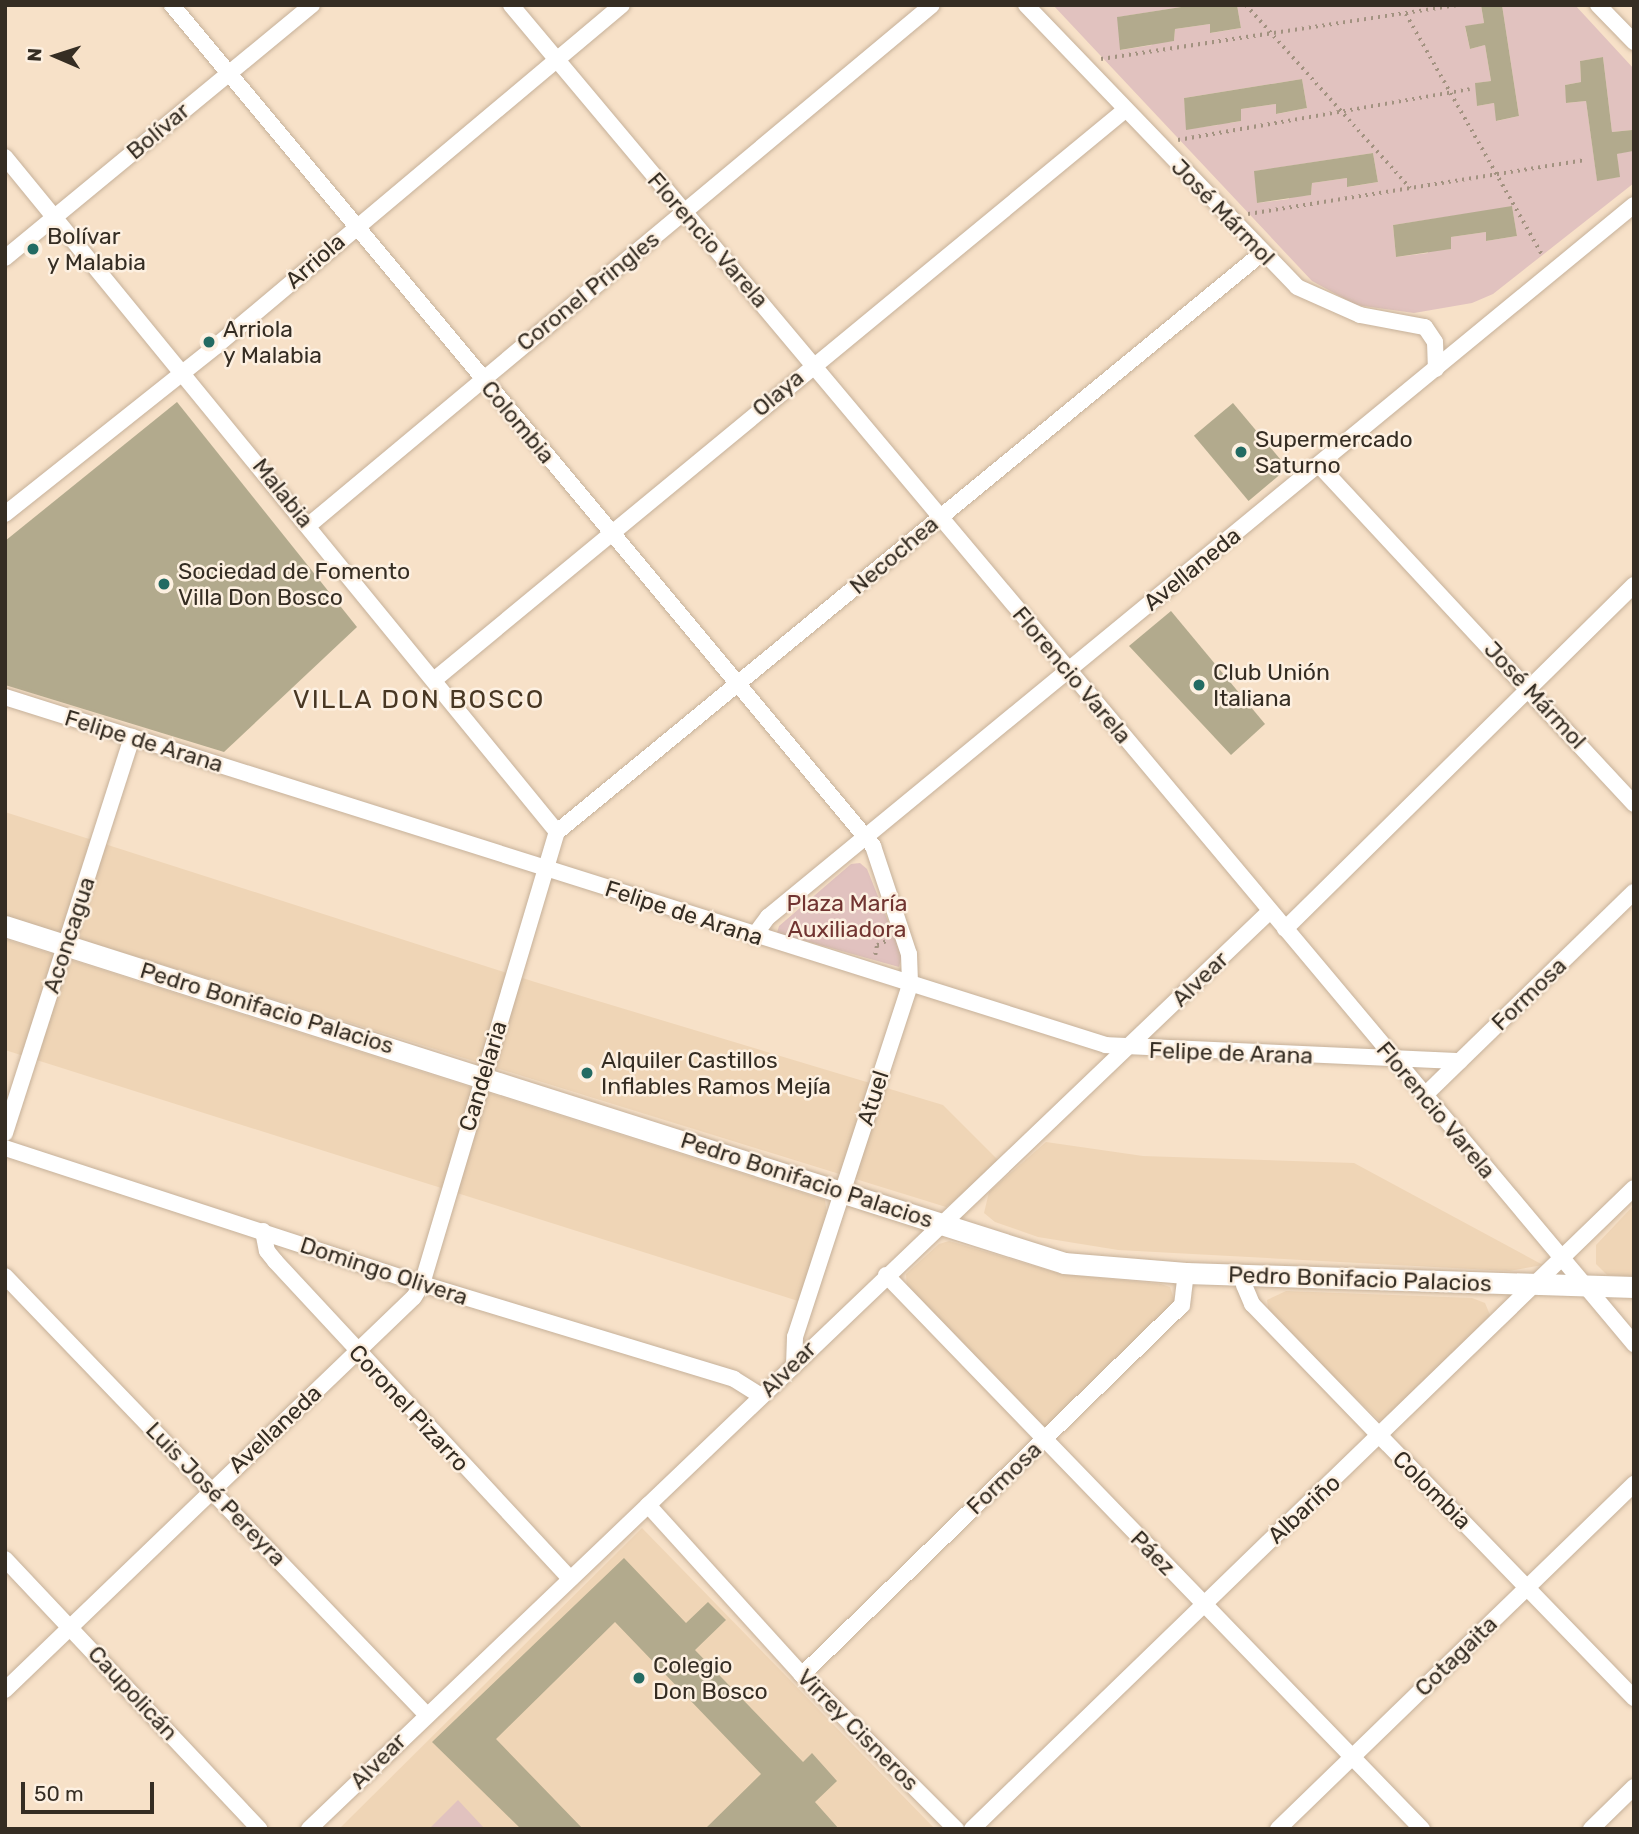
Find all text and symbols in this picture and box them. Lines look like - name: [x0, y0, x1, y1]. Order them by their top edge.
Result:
- north arrow: [21, 21, 91, 91]
- text: N: [23, 47, 46, 62]
- street label: Bolívar: [121, 97, 195, 165]
- street label: José Mármol: [1166, 153, 1280, 271]
- street label: Florencio Varela: [642, 166, 774, 314]
- place label: Bolívar y Malabia: [47, 222, 147, 276]
- street label: Coronel Pringles: [511, 225, 665, 357]
- street label: Arriola: [280, 228, 350, 294]
- marker: Bolívar y Malabia: [25, 241, 41, 257]
- place label: Arriola y Malabia: [223, 315, 323, 369]
- marker: Arriola y Malabia: [201, 334, 217, 350]
- street label: Olaya: [747, 364, 809, 422]
- street label: Colombia: [475, 375, 561, 469]
- place label: Supermercado Saturno: [1255, 425, 1413, 479]
- marker: Supermercado Saturno: [1233, 444, 1249, 460]
- street label: Malabia: [247, 453, 319, 533]
- street label: Necochea: [844, 510, 944, 600]
- street label: Avellaneda: [1138, 521, 1246, 617]
- place label: Sociedad de Fomento Villa Don Bosco: [178, 557, 410, 611]
- marker: Sociedad de Fomento Villa Don Bosco: [156, 576, 172, 592]
- street label: Florencio Varela: [1007, 601, 1137, 749]
- street label: José Mármol: [1478, 636, 1592, 754]
- place label: Club Unión Italiana: [1213, 658, 1330, 712]
- marker: Club Unión Italiana: [1191, 677, 1207, 693]
- district label: VILLA DON BOSCO: [294, 684, 544, 716]
- street label: Felipe de Arana: [61, 704, 227, 778]
- street label: Aconcagua: [37, 873, 101, 997]
- street label: Felipe de Arana: [601, 874, 767, 952]
- park label: Plaza María Auxiliadora: [786, 889, 908, 943]
- street label: Alvear: [1166, 946, 1234, 1012]
- street label: Formosa: [1486, 952, 1572, 1036]
- street label: Pedro Bonifacio Palacios: [137, 956, 397, 1060]
- street label: Candelaria: [453, 1018, 513, 1134]
- street label: Felipe de Arana: [1148, 1036, 1314, 1070]
- street label: Florencio Varela: [1371, 1036, 1501, 1184]
- place label: Alquiler Castillos Inflables Ramos Mejía: [601, 1046, 831, 1100]
- marker: Alquiler Castillos Inflables Ramos Mejía: [579, 1065, 595, 1081]
- street label: Atuel: [851, 1067, 895, 1129]
- street label: Pedro Bonifacio Palacios: [677, 1126, 937, 1234]
- street label: Domingo Olivera: [297, 1231, 471, 1311]
- street label: Pedro Bonifacio Palacios: [1228, 1261, 1492, 1297]
- street label: Alvear: [754, 1335, 822, 1403]
- street label: Coronel Pizarro: [343, 1339, 475, 1477]
- street label: Avellaneda: [223, 1379, 327, 1479]
- street label: Luis José Pereyra: [140, 1416, 292, 1572]
- street label: Formosa: [961, 1436, 1047, 1520]
- street label: Colombia: [1387, 1445, 1477, 1535]
- street label: Albariño: [1262, 1469, 1346, 1549]
- street label: Páez: [1125, 1525, 1181, 1581]
- street label: Cotagaita: [1409, 1610, 1503, 1702]
- street label: Caupolicán: [82, 1640, 184, 1746]
- place label: Colegio Don Bosco: [653, 1651, 768, 1705]
- street label: Virrey Cisneros: [791, 1663, 925, 1797]
- marker: Colegio Don Bosco: [631, 1670, 647, 1686]
- street label: Alvear: [344, 1727, 412, 1795]
- scale bar: [24, 1768, 158, 1812]
- text: 50 m: [34, 1781, 84, 1806]

